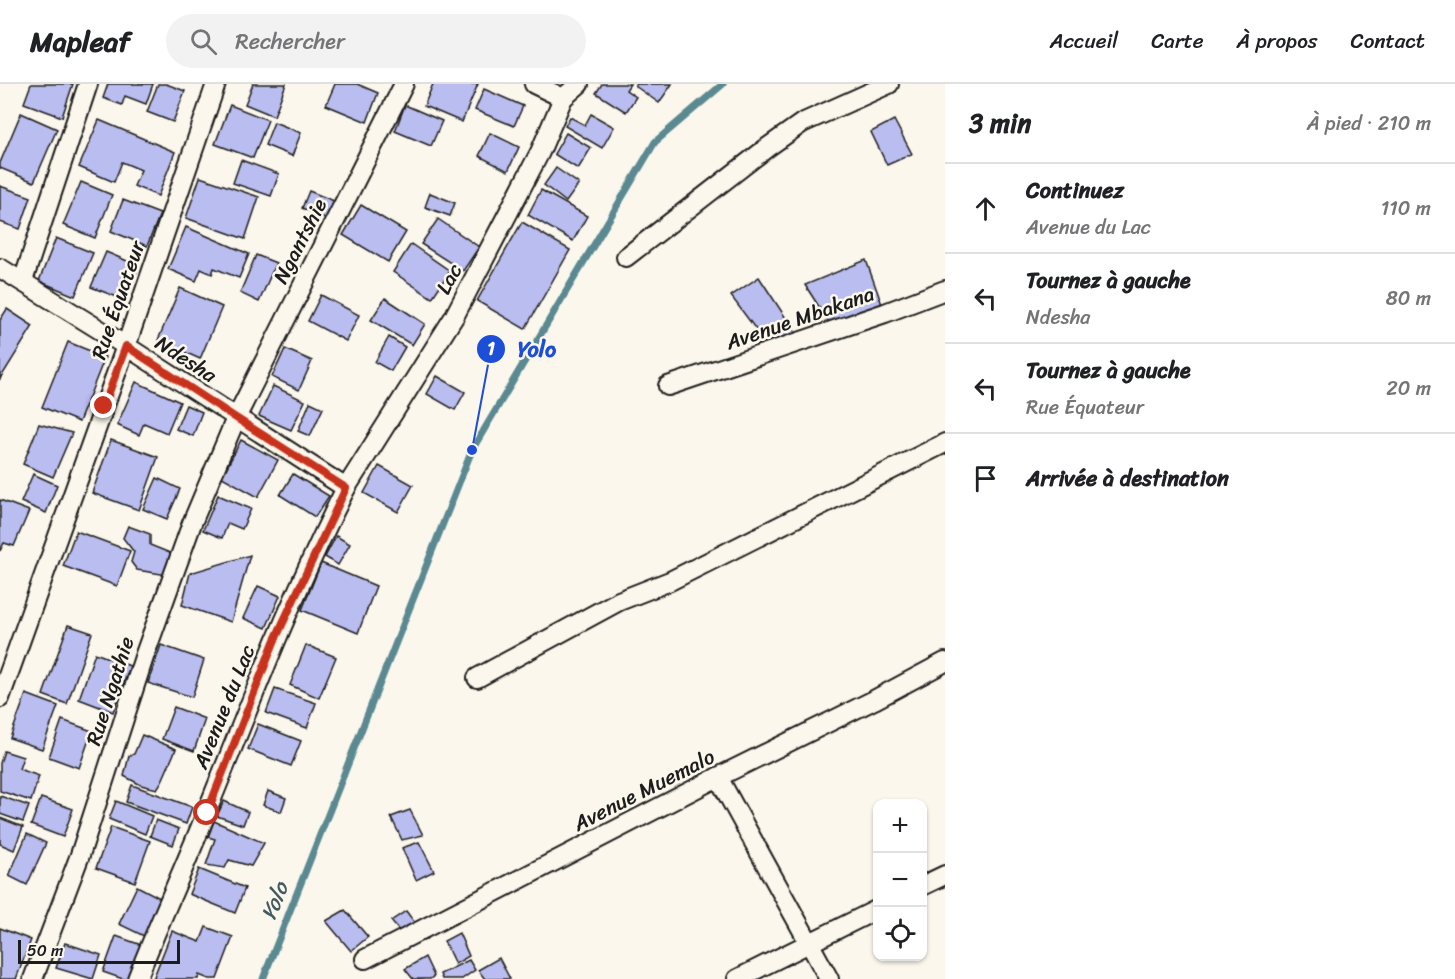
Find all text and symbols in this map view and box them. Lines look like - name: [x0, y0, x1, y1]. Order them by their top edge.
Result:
- search box: [166, 14, 586, 68]
- text: Mapleaf: [30, 17, 130, 66]
- text: Rechercher: [235, 22, 345, 61]
- text: Accueil: [1050, 22, 1118, 60]
- text: Carte: [1151, 22, 1204, 60]
- text: À propos: [1237, 22, 1318, 60]
- text: Contact: [1351, 22, 1425, 60]
- icon: search: [187, 25, 220, 58]
- text: 3 min: [969, 100, 1031, 146]
- text: À pied · 210 m: [1307, 106, 1431, 141]
- text: Continuez: [1026, 171, 1124, 210]
- street label: Ngantshie: [262, 191, 338, 291]
- text: 110 m: [1381, 191, 1431, 226]
- icon: ahead: [969, 192, 1002, 225]
- text: Avenue du Lac: [1026, 210, 1151, 245]
- street label: Rue Équateur: [80, 234, 157, 365]
- street label: Lac: [425, 256, 473, 301]
- text: Tournez à gauche: [1026, 261, 1191, 300]
- street label: Avenue Mbakana: [720, 275, 880, 362]
- text: 80 m: [1386, 281, 1431, 316]
- icon: left: [969, 282, 1002, 315]
- text: Ndesha: [1026, 300, 1090, 335]
- street label: Ndesha: [147, 325, 225, 394]
- callout: Yolo: [476, 329, 568, 369]
- text: Yolo: [518, 330, 557, 369]
- text: 1: [487, 333, 495, 365]
- text: Tournez à gauche: [1026, 351, 1191, 390]
- text: 20 m: [1386, 371, 1431, 406]
- icon: left: [969, 372, 1002, 405]
- text: Rue Équateur: [1026, 390, 1144, 425]
- route end: [90, 392, 116, 418]
- text: Arrivée à destination: [1026, 459, 1229, 498]
- icon: arrive: [969, 462, 1002, 495]
- street label: Rue Ngathie: [74, 631, 146, 751]
- street label: Avenue du Lac: [181, 639, 266, 776]
- street label: Avenue Muemalo: [565, 738, 722, 843]
- route start: [193, 799, 219, 825]
- map controls: [873, 799, 927, 961]
- button: +: [873, 799, 927, 853]
- button: −: [873, 853, 927, 907]
- water label: Yolo: [249, 874, 300, 926]
- button: locate: [873, 907, 927, 961]
- text: 50 m: [27, 936, 63, 965]
- scale bar: [18, 937, 180, 964]

